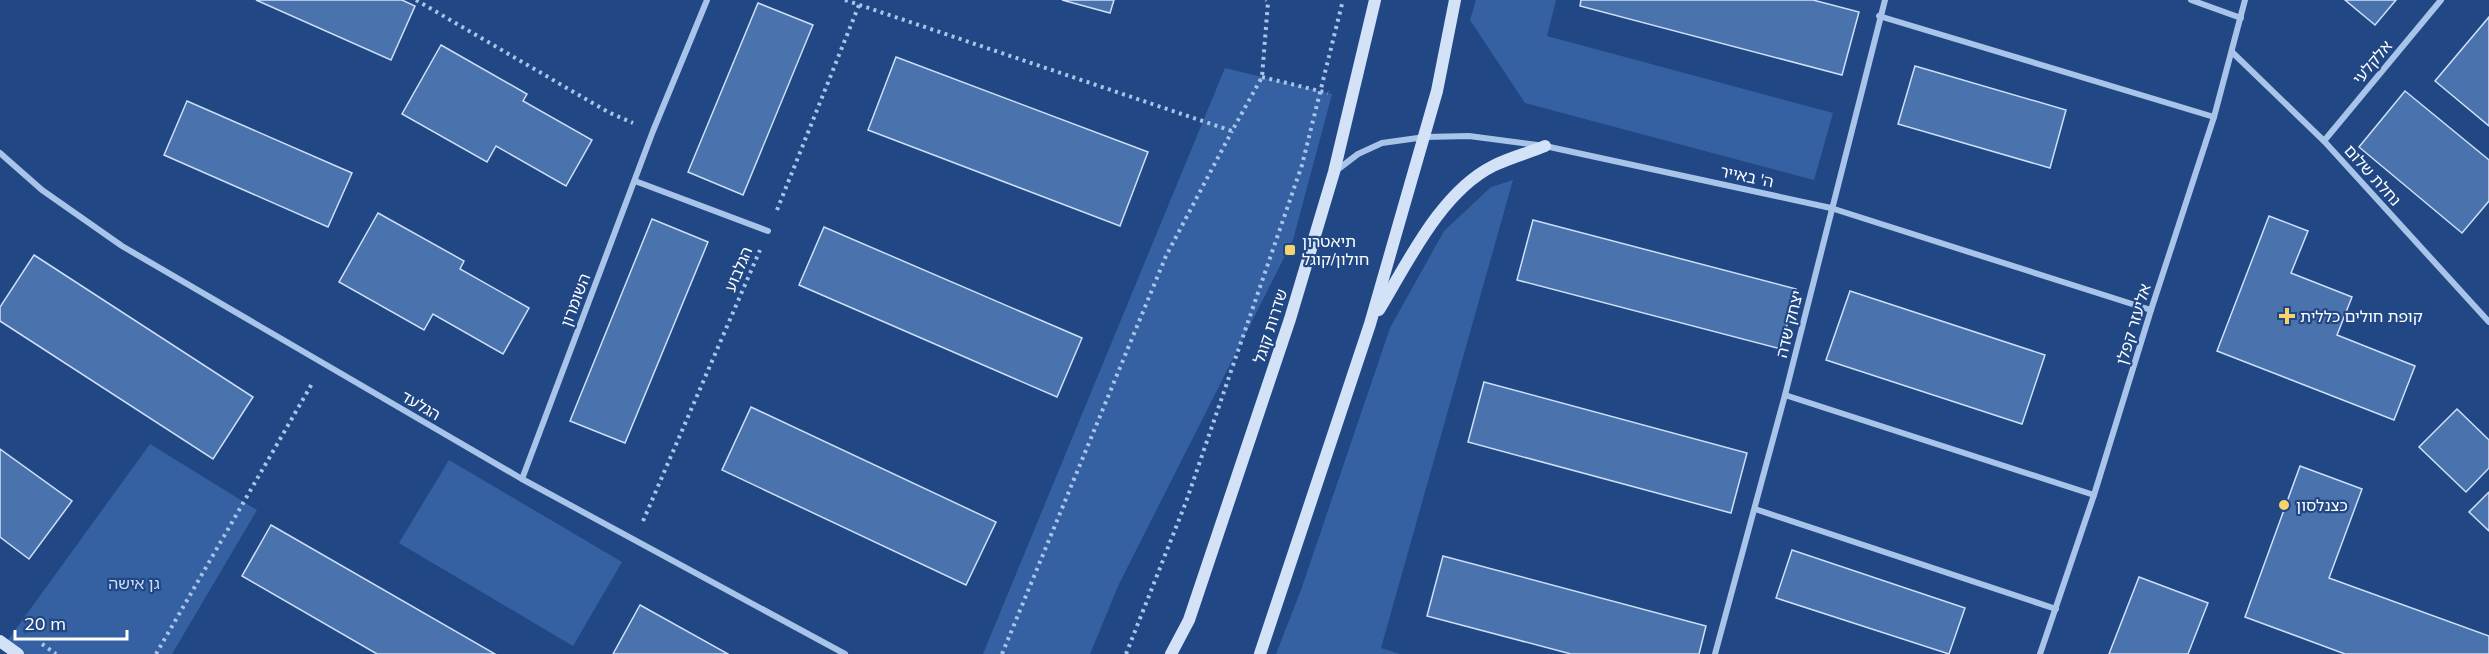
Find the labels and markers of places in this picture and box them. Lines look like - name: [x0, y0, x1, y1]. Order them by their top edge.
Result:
- place label: תיאטרון חולון/קוגל: [1302, 231, 1369, 269]
- marker: תיאטרון חולון/קוגל: [1283, 243, 1297, 257]
- place label: קופת חולים כללית: [2300, 306, 2423, 326]
- marker: קופת חולים כללית: [2278, 307, 2296, 325]
- place label: כצנלסון: [2296, 495, 2348, 515]
- marker: כצנלסון: [2277, 498, 2291, 512]

